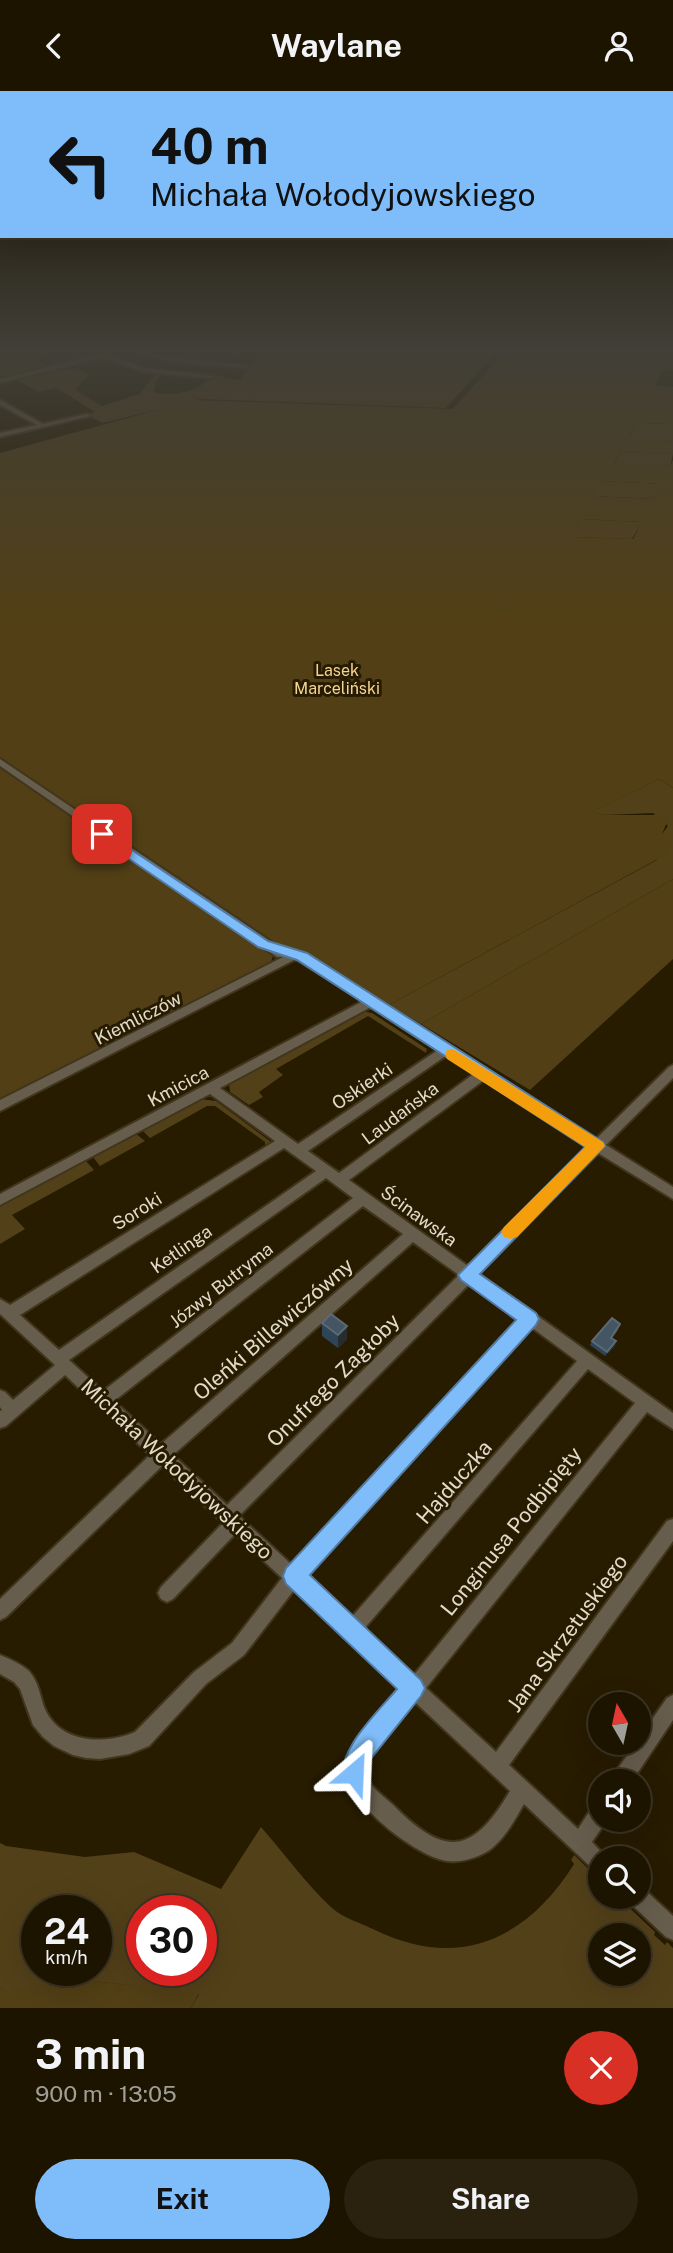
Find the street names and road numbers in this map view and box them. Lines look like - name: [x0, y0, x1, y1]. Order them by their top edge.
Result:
- street label: Kiemliczów: [91, 987, 185, 1049]
- street label: Oskierki: [328, 1058, 396, 1114]
- street label: Kmicica: [144, 1061, 212, 1111]
- street label: Laudańska: [358, 1077, 442, 1149]
- street label: Ścinawska: [377, 1181, 462, 1251]
- street label: Soroki: [109, 1188, 165, 1234]
- street label: Ketlinga: [146, 1220, 216, 1278]
- street label: Józwy Butryma: [165, 1238, 277, 1332]
- street label: Oleńki Billewiczówny: [188, 1253, 358, 1405]
- street label: Onufrego Zagłoby: [261, 1308, 405, 1452]
- street label: Michała Wołodyjowskiego: [76, 1374, 278, 1564]
- street label: Hajduczka: [411, 1435, 497, 1529]
- street label: Longinusa Podbipięty: [435, 1442, 587, 1620]
- street label: Jana Skrzetuskiego: [501, 1549, 633, 1717]

